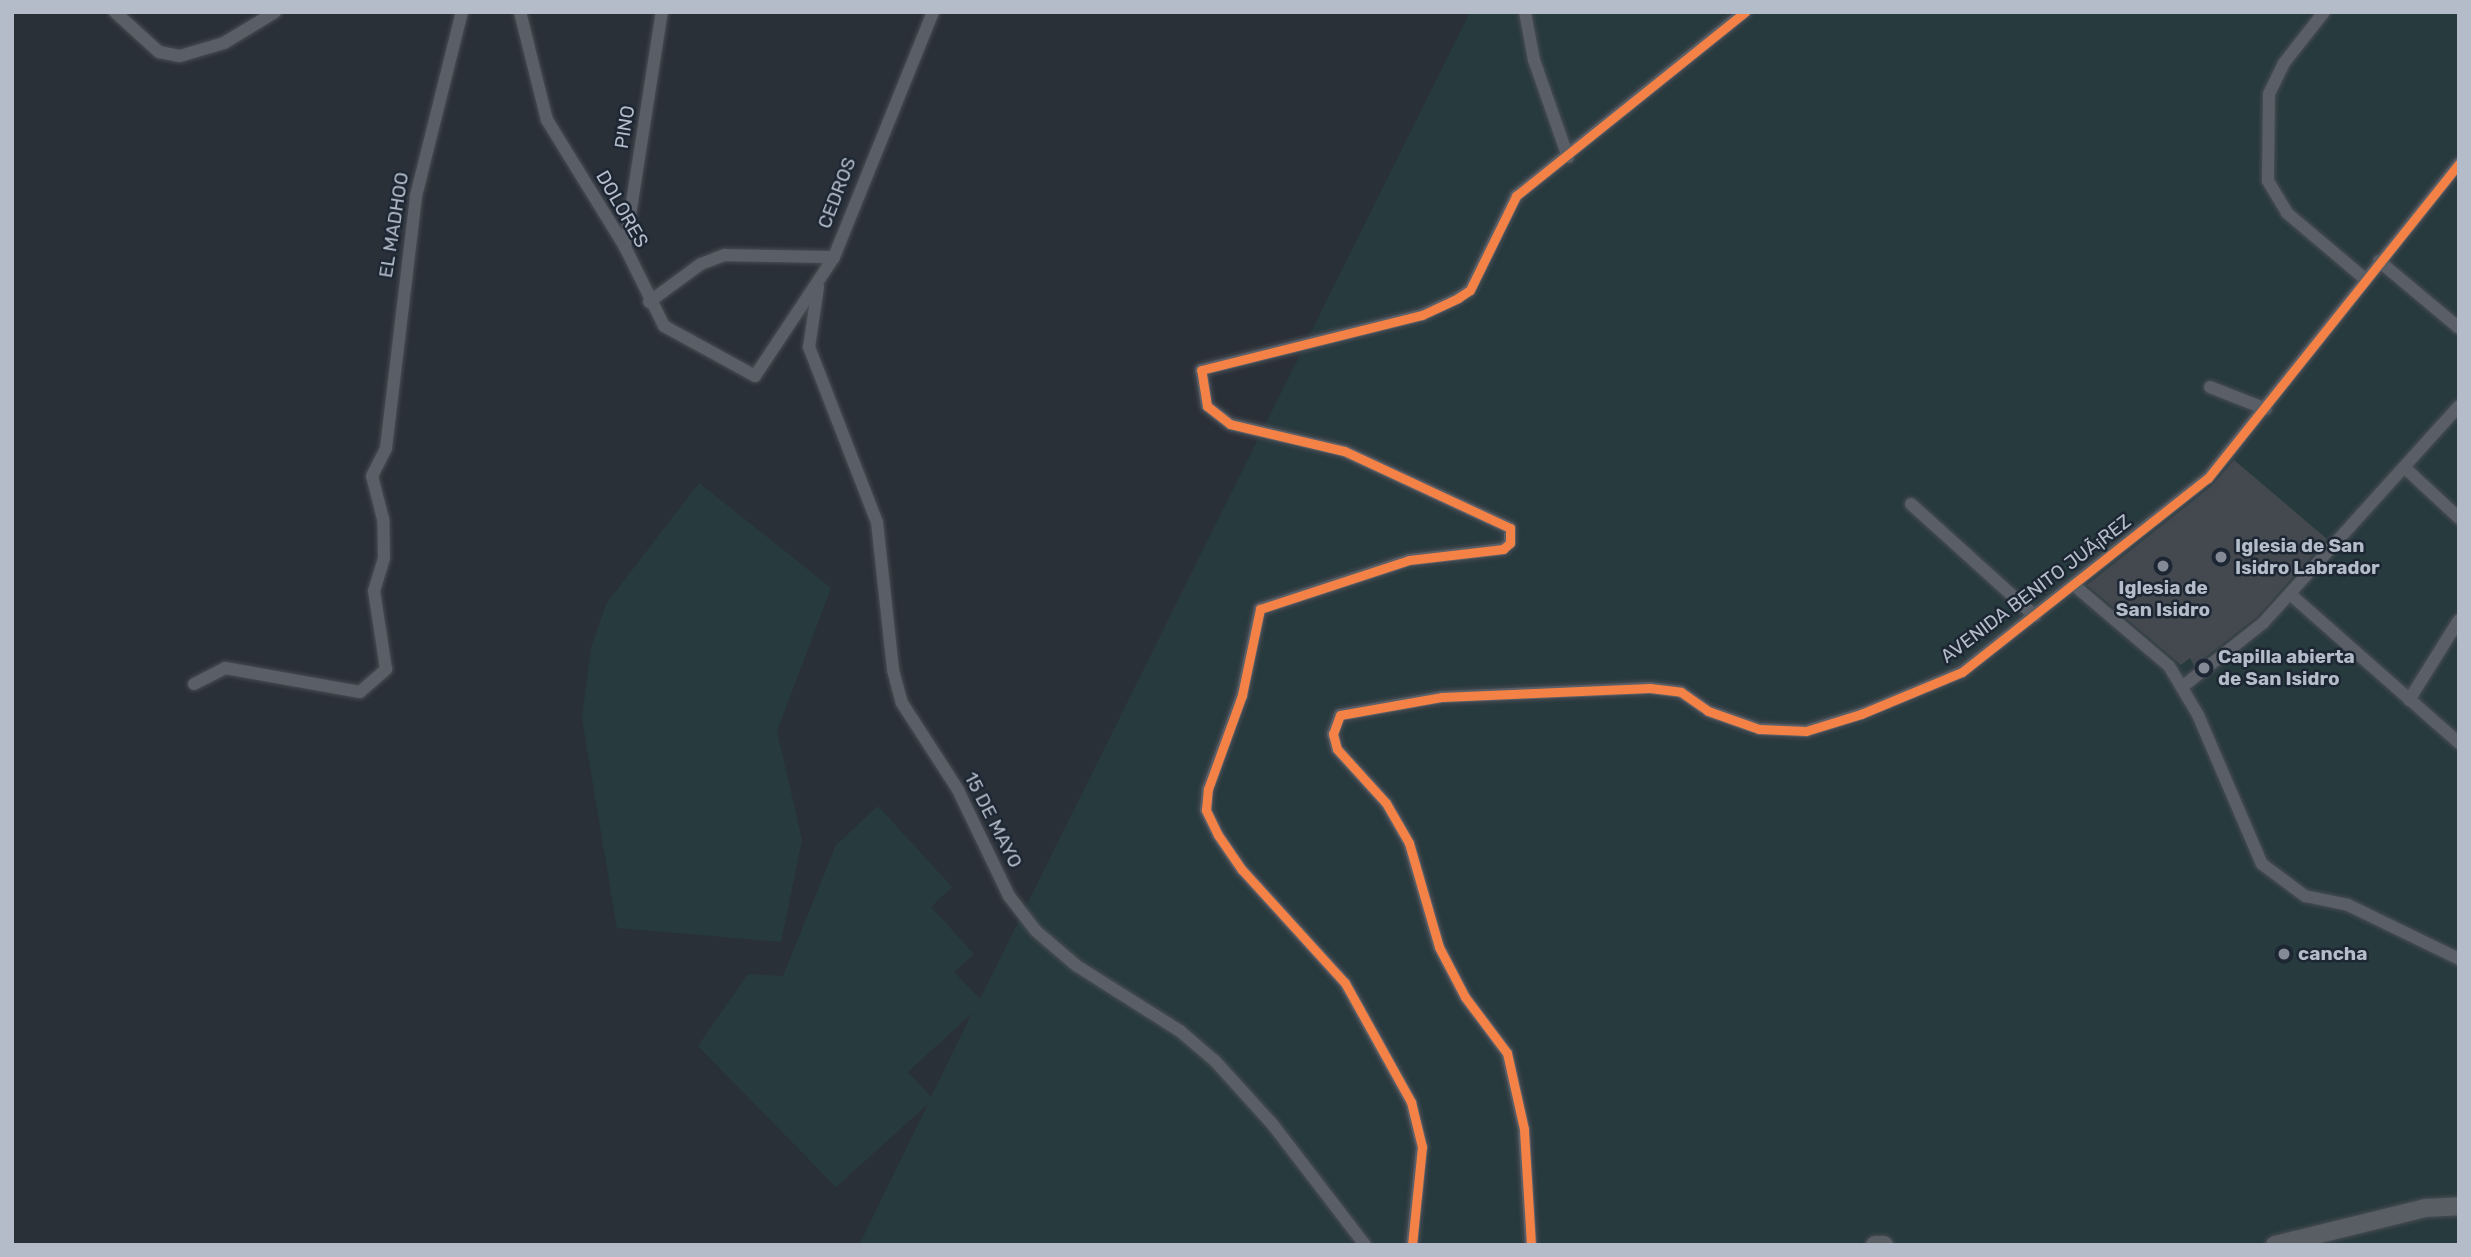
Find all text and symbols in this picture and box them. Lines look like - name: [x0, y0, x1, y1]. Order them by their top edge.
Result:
- street label: PINO: [610, 104, 640, 150]
- street label: CEDROS: [813, 154, 861, 232]
- street label: DOLORES: [591, 166, 653, 252]
- street label: EL MADHOO: [374, 170, 414, 280]
- street label: AVENIDA BENITO JUÃ¡REZ: [1936, 510, 2136, 668]
- place label: Iglesia de San Isidro Labrador: [2235, 535, 2380, 579]
- marker: Iglesia de San Isidro Labrador: [2213, 549, 2229, 565]
- marker: Iglesia de San Isidro: [2155, 558, 2171, 574]
- place label: Iglesia de San Isidro: [2116, 577, 2210, 621]
- place label: Capilla abierta de San Isidro: [2218, 646, 2355, 690]
- marker: Capilla abierta de San Isidro: [2196, 660, 2212, 676]
- street label: 15 DE MAYO: [959, 768, 1027, 872]
- place label: cancha: [2298, 943, 2367, 965]
- marker: cancha: [2276, 946, 2292, 962]

